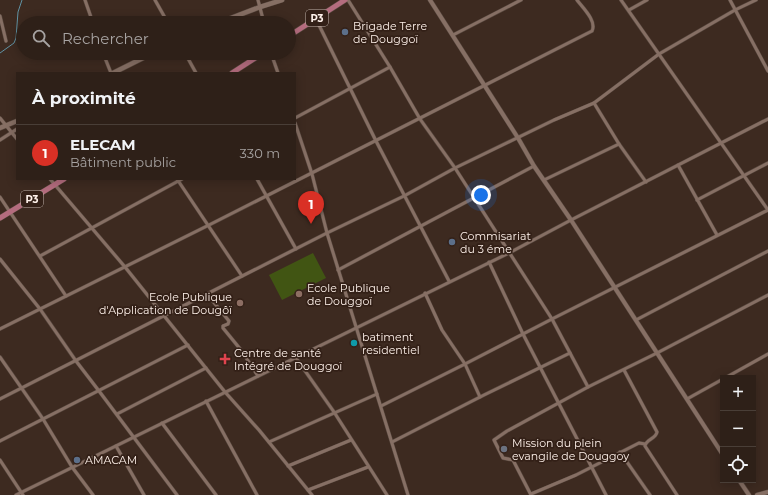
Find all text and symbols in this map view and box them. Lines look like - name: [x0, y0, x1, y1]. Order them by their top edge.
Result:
- road number: P3: [306, 10, 328, 26]
- search box: [16, 16, 296, 60]
- place label: Brigade Terre de Douggoï: [353, 19, 428, 46]
- icon: search: [30, 27, 52, 49]
- marker: Brigade Terre de Douggoï: [340, 27, 350, 37]
- text: Rechercher: [62, 29, 149, 48]
- text: À proximité: [32, 88, 136, 108]
- text: ELECAM: [70, 135, 136, 154]
- text: 1: [42, 145, 48, 161]
- text: 330 m: [240, 145, 280, 161]
- text: Bâtiment public: [70, 154, 176, 170]
- your location: [471, 185, 491, 205]
- road number: P3: [21, 191, 43, 207]
- pin: 1: [298, 191, 324, 224]
- place label: Commisariat du 3 éme: [460, 229, 531, 256]
- marker: Commisariat du 3 éme: [447, 237, 457, 247]
- place label: Ecole Publique de Douggoï: [307, 281, 390, 308]
- marker: Ecole Publique de Douggoï: [294, 289, 304, 299]
- place label: Ecole Publique d'Application de Dougôï: [99, 290, 232, 317]
- marker: Ecole Publique d'Application de Dougôï: [235, 298, 245, 308]
- place label: batiment residentiel: [362, 330, 420, 357]
- marker: batiment residentiel: [349, 338, 359, 348]
- place label: Centre de santé Intégré de Douggoï: [234, 346, 342, 373]
- marker: Centre de santé Intégré de Douggoï: [219, 353, 231, 365]
- map controls: [720, 375, 756, 483]
- button: +: [720, 375, 756, 411]
- button: −: [720, 411, 756, 447]
- place label: Mission du plein evangile de Douggoy: [512, 436, 629, 463]
- marker: Mission du plein evangile de Douggoy: [499, 444, 509, 454]
- button: locate: [720, 447, 756, 483]
- place label: AMACAM: [85, 453, 137, 467]
- marker: AMACAM: [72, 455, 82, 465]

